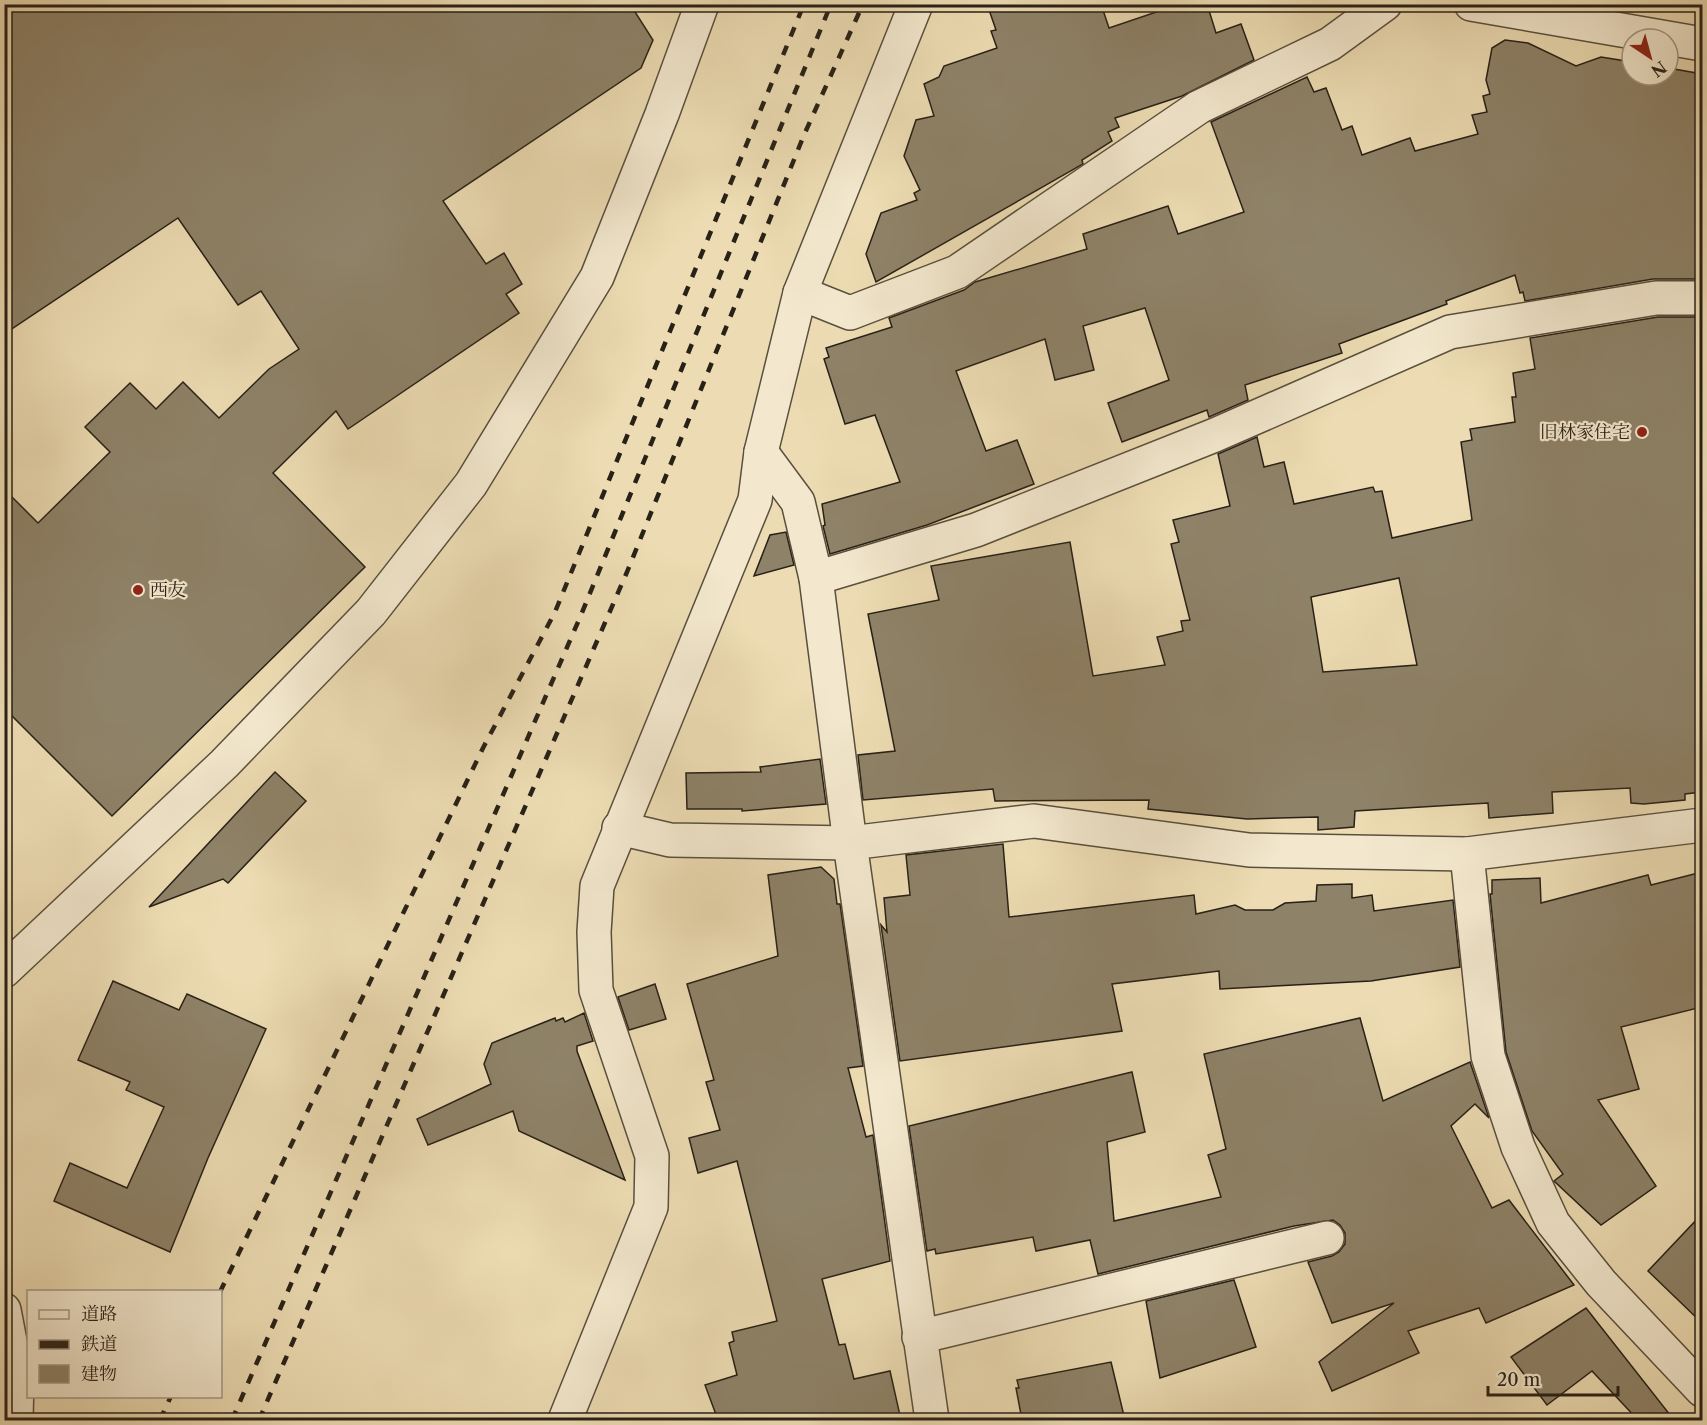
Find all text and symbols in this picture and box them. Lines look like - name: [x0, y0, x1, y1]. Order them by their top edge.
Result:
- north arrow: [1620, 27, 1680, 87]
- text: N: [1647, 57, 1670, 81]
- place label: 旧林家住宅: [1540, 421, 1630, 443]
- marker: 旧林家住宅: [1635, 425, 1649, 439]
- place label: 西友: [150, 579, 186, 601]
- marker: 西友: [131, 583, 145, 597]
- legend: [27, 1290, 222, 1398]
- text: 道路: [81, 1303, 117, 1325]
- text: 鉄道: [81, 1333, 117, 1355]
- scale bar: [1488, 1359, 1618, 1397]
- text: 建物: [81, 1363, 117, 1385]
- text: 20 m: [1497, 1369, 1541, 1391]

